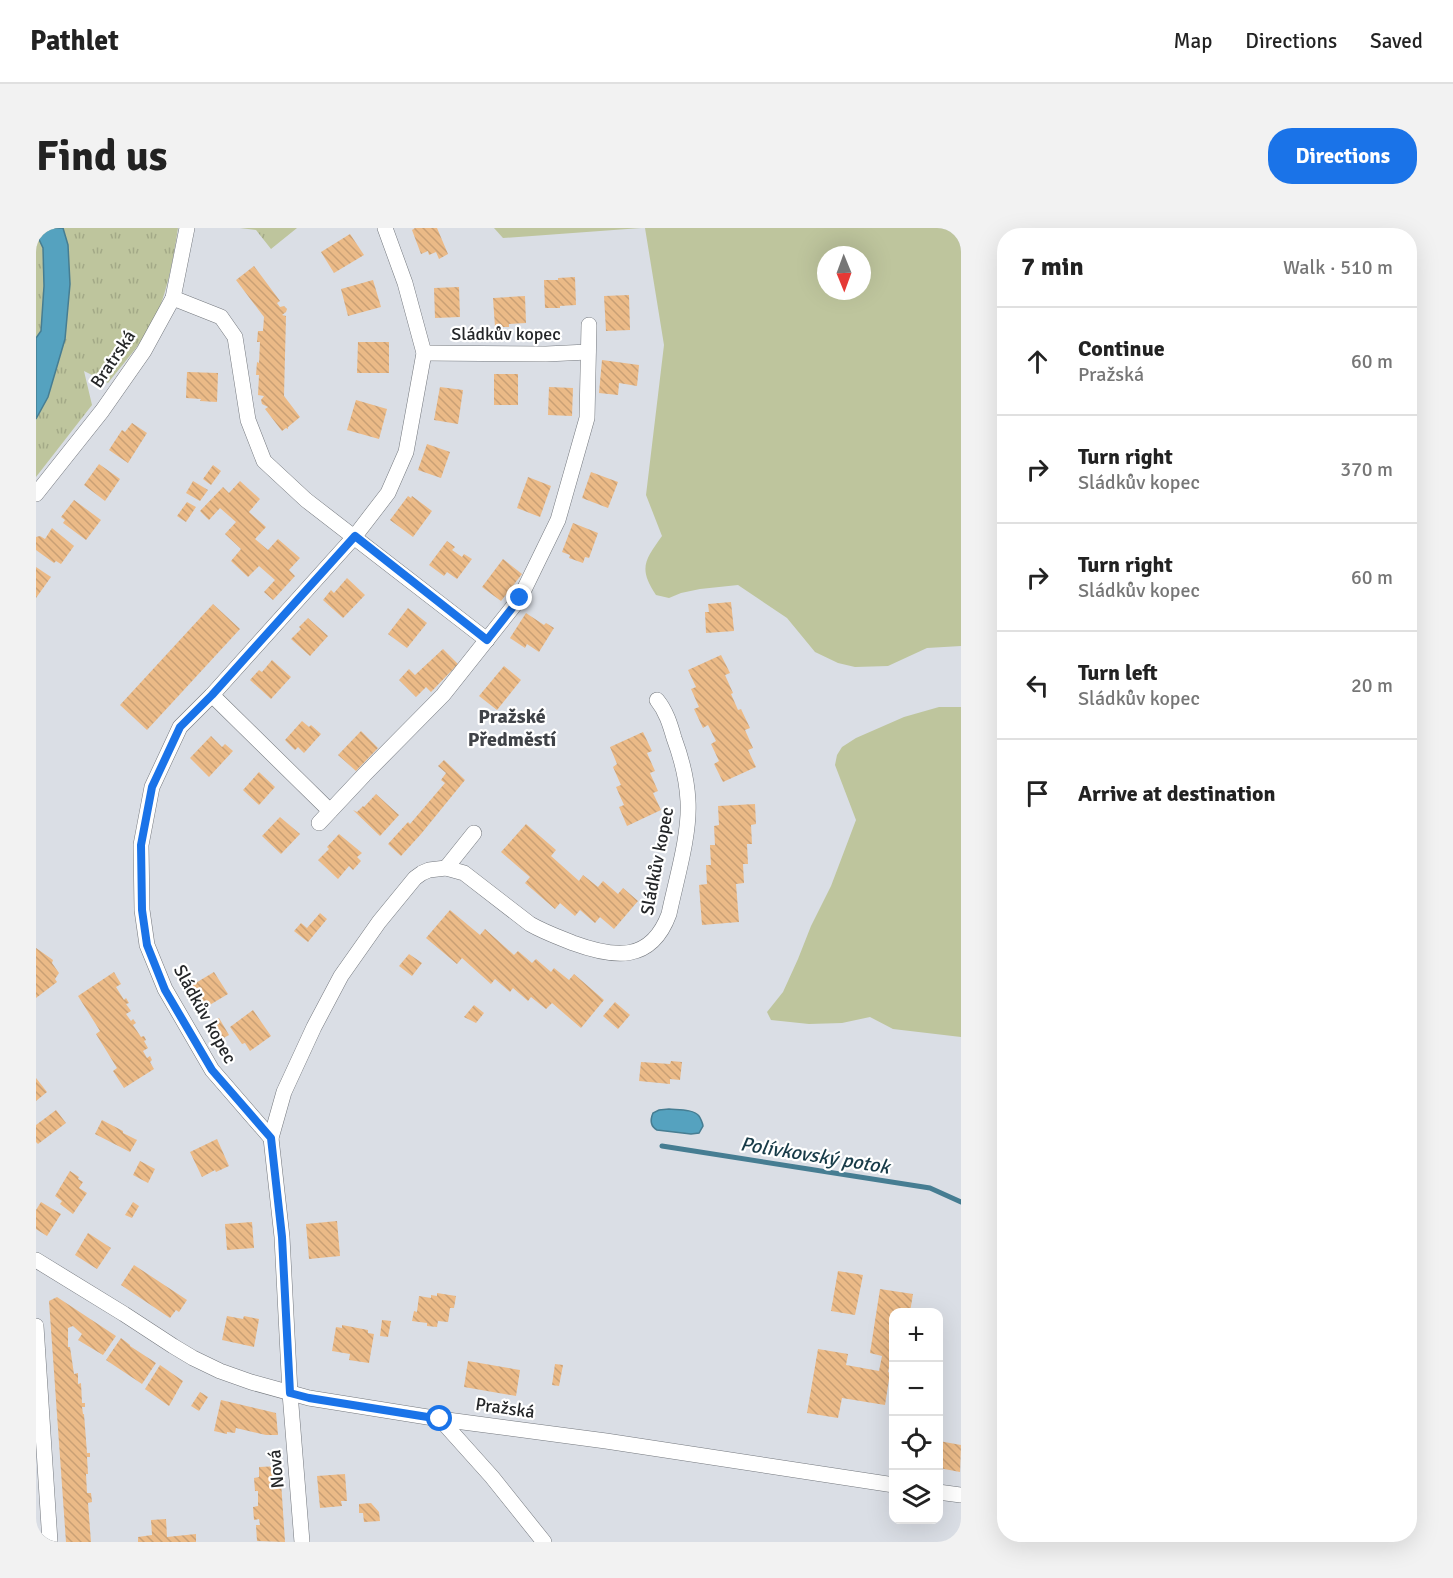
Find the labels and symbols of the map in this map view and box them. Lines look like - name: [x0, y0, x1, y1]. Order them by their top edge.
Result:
- north arrow: [817, 246, 871, 300]
- street label: Sládkův kopec: [451, 323, 561, 345]
- street label: Bratrská: [86, 326, 140, 392]
- route end: [506, 584, 532, 610]
- district label: Pražské Předměstí: [468, 704, 556, 752]
- street label: Sládkův kopec: [636, 805, 678, 917]
- street label: Sládkův kopec: [169, 961, 241, 1067]
- water label: Polívkovský potok: [738, 1131, 893, 1180]
- street label: Pražská: [474, 1393, 536, 1423]
- route start: [426, 1405, 452, 1431]
- street label: Nová: [263, 1449, 289, 1489]

